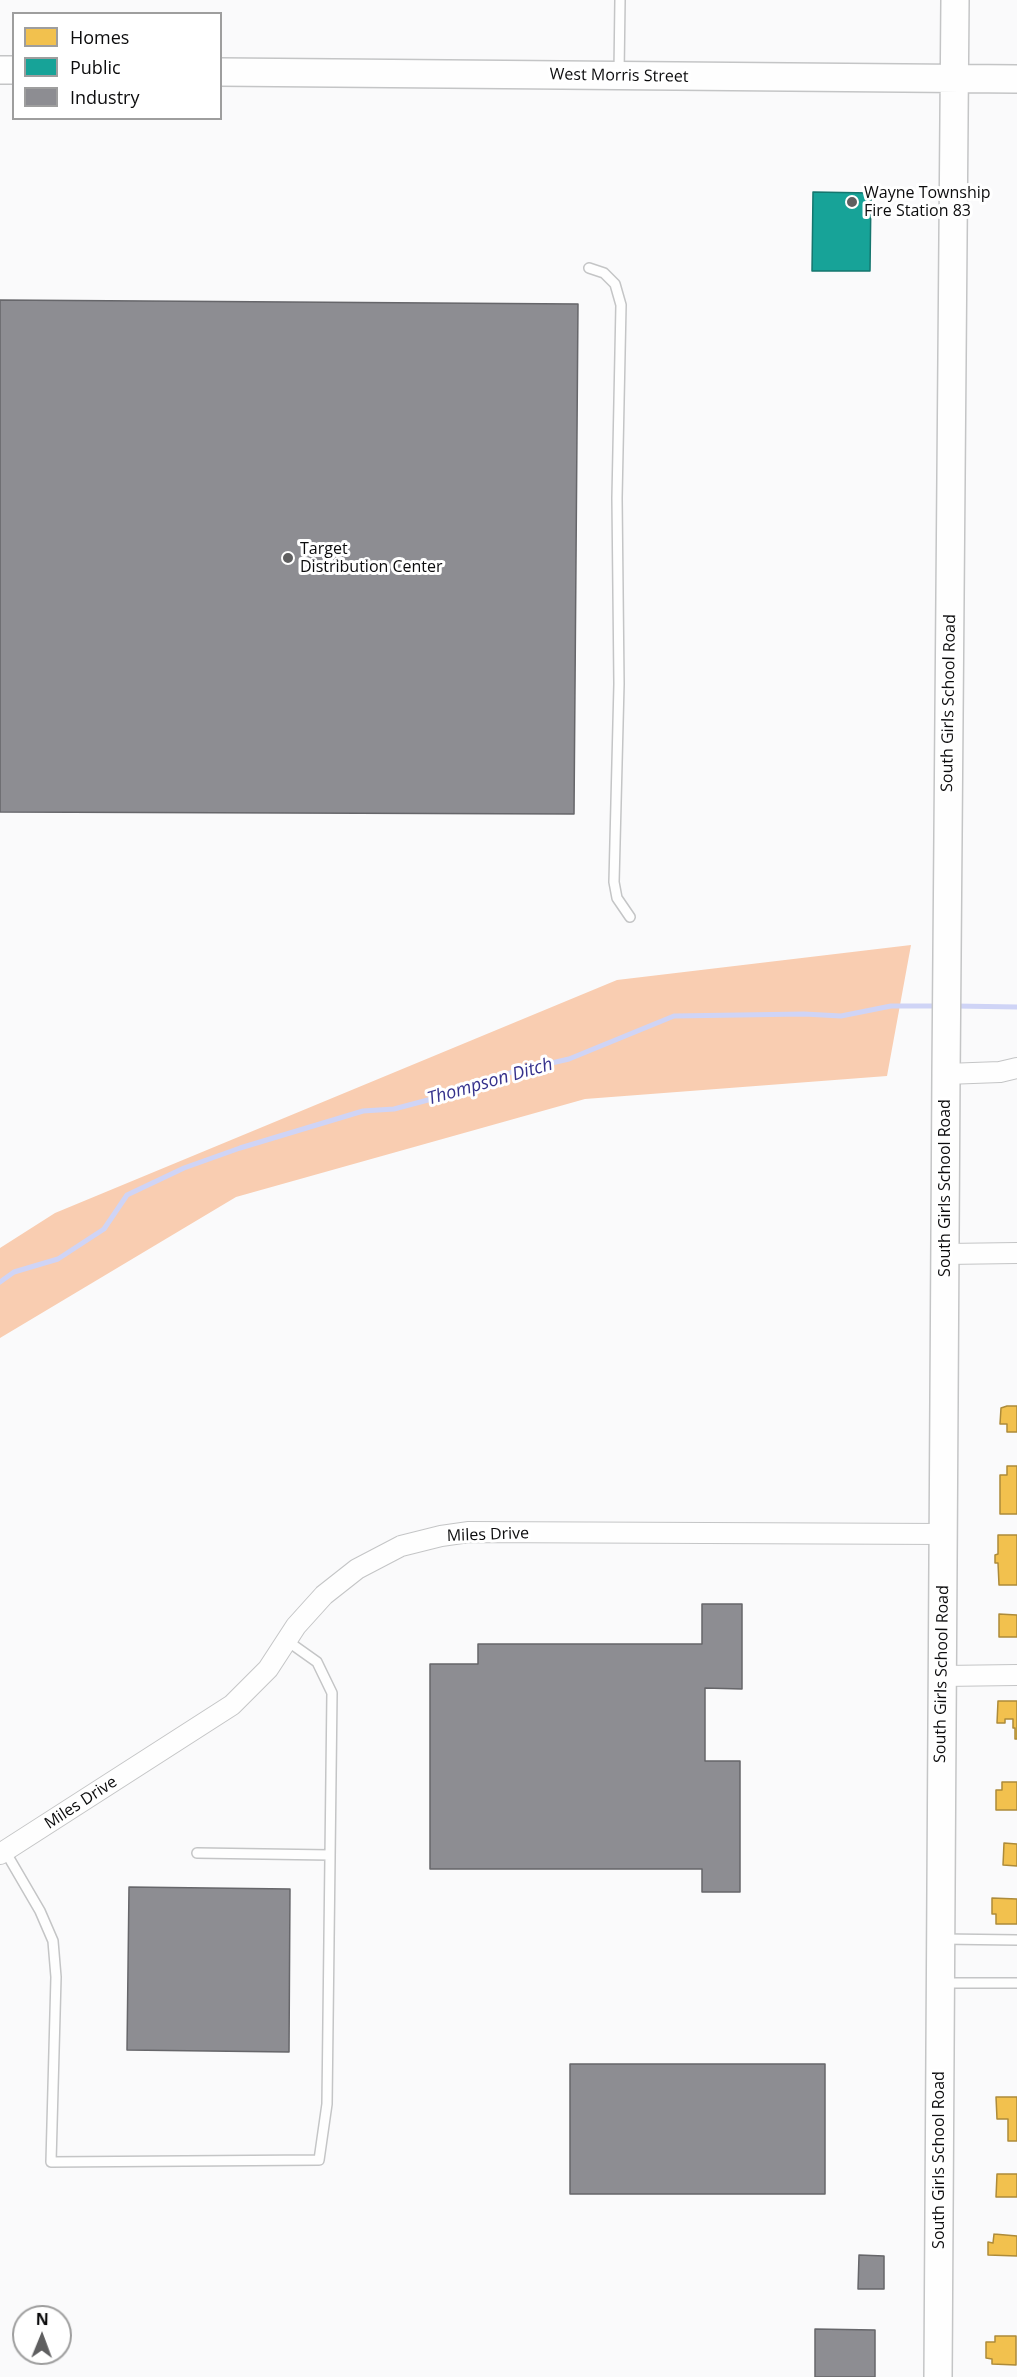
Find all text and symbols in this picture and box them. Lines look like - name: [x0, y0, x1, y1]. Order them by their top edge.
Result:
- legend: [12, 12, 222, 120]
- text: Homes: [70, 25, 129, 49]
- text: Public: [70, 55, 121, 79]
- street label: West Morris Street: [549, 65, 689, 87]
- text: Industry: [70, 85, 140, 109]
- place label: Wayne Township Fire Station 83: [864, 183, 991, 221]
- marker: Wayne Township Fire Station 83: [845, 195, 859, 209]
- place label: Target Distribution Center: [300, 539, 443, 577]
- marker: Target Distribution Center: [281, 551, 295, 565]
- street label: South Girls School Road: [938, 614, 960, 792]
- water label: Thompson Ditch: [425, 1054, 555, 1110]
- street label: South Girls School Road: [935, 1099, 955, 1277]
- street label: Miles Drive: [446, 1524, 530, 1546]
- street label: South Girls School Road: [931, 1585, 953, 1763]
- street label: Miles Drive: [41, 1773, 121, 1833]
- street label: South Girls School Road: [929, 2071, 949, 2249]
- north arrow: [12, 2305, 72, 2365]
- text: N: [36, 2308, 49, 2330]

